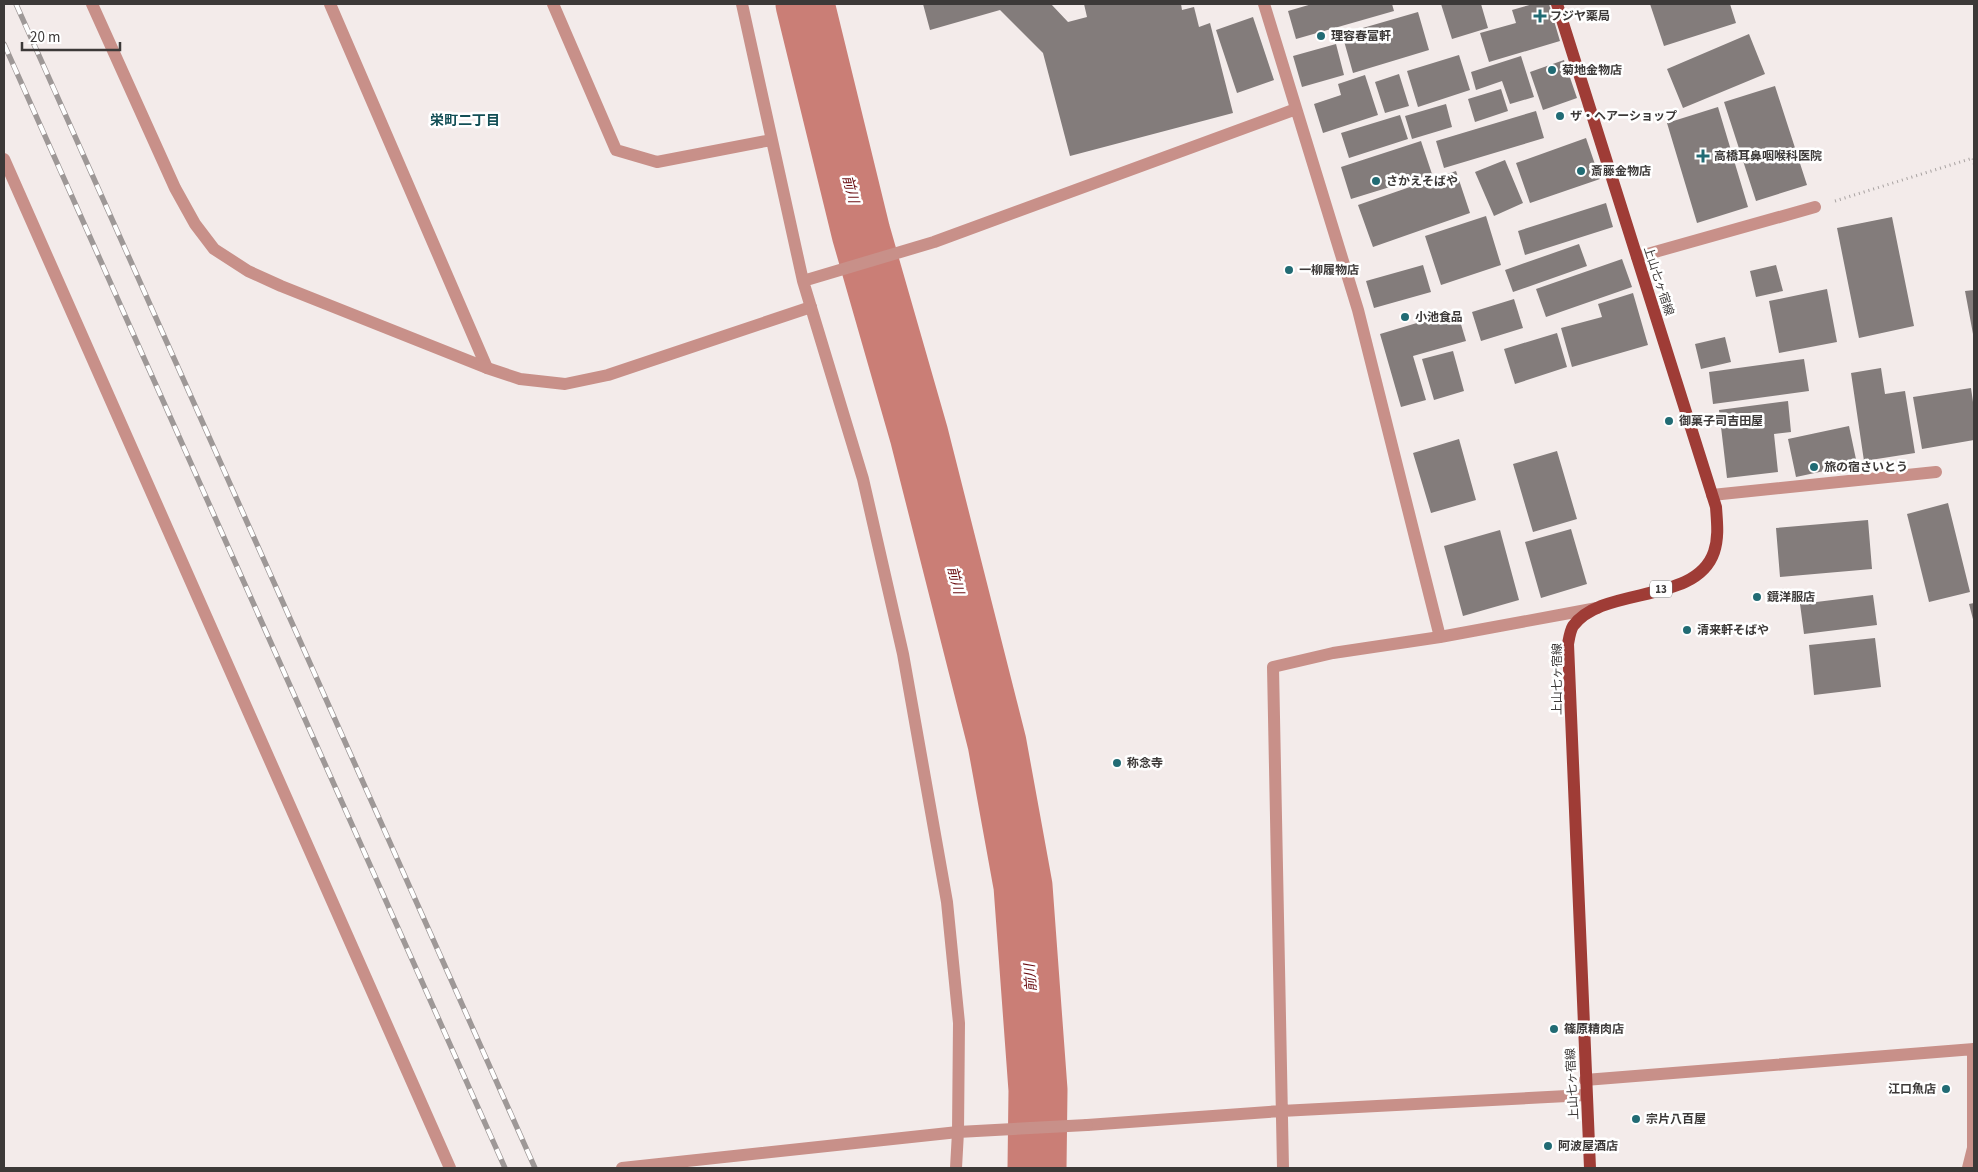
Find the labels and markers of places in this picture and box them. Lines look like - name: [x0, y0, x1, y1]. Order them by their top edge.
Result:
- place label: フジヤ薬局: [1550, 8, 1610, 25]
- marker: フジヤ薬局: [1534, 10, 1546, 22]
- place label: 理容春富軒: [1331, 28, 1391, 45]
- marker: 理容春富軒: [1315, 30, 1327, 42]
- place label: 菊地金物店: [1562, 62, 1622, 79]
- marker: 菊地金物店: [1546, 64, 1558, 76]
- place label: ザ・ヘアーショップ: [1570, 108, 1677, 125]
- marker: ザ・ヘアーショップ: [1554, 110, 1566, 122]
- place label: 高橋耳鼻咽喉科医院: [1714, 148, 1822, 165]
- marker: 高橋耳鼻咽喉科医院: [1696, 149, 1710, 163]
- place label: 斎藤金物店: [1591, 163, 1651, 180]
- marker: 斎藤金物店: [1575, 165, 1587, 177]
- place label: さかえそばや: [1386, 173, 1458, 190]
- marker: さかえそばや: [1370, 175, 1382, 187]
- place label: 一柳履物店: [1299, 262, 1359, 279]
- marker: 一柳履物店: [1283, 264, 1295, 276]
- place label: 小池食品: [1415, 309, 1463, 326]
- marker: 小池食品: [1399, 311, 1411, 323]
- place label: 御菓子司吉田屋: [1679, 413, 1763, 430]
- marker: 御菓子司吉田屋: [1663, 415, 1675, 427]
- place label: 旅の宿さいとう: [1824, 459, 1908, 476]
- marker: 旅の宿さいとう: [1808, 461, 1820, 473]
- place label: 鏡洋服店: [1766, 589, 1815, 606]
- marker: 鏡洋服店: [1751, 591, 1763, 603]
- place label: 清来軒そばや: [1697, 622, 1769, 639]
- marker: 清来軒そばや: [1681, 624, 1693, 636]
- place label: 称念寺: [1127, 755, 1163, 772]
- marker: 称念寺: [1111, 757, 1123, 769]
- place label: 篠原精肉店: [1564, 1021, 1624, 1038]
- marker: 篠原精肉店: [1548, 1023, 1560, 1035]
- place label: 江口魚店: [1888, 1081, 1936, 1098]
- marker: 江口魚店: [1940, 1083, 1952, 1095]
- place label: 宗片八百屋: [1646, 1111, 1706, 1128]
- marker: 宗片八百屋: [1630, 1113, 1642, 1125]
- place label: 阿波屋酒店: [1558, 1138, 1618, 1155]
- marker: 阿波屋酒店: [1542, 1140, 1554, 1152]

